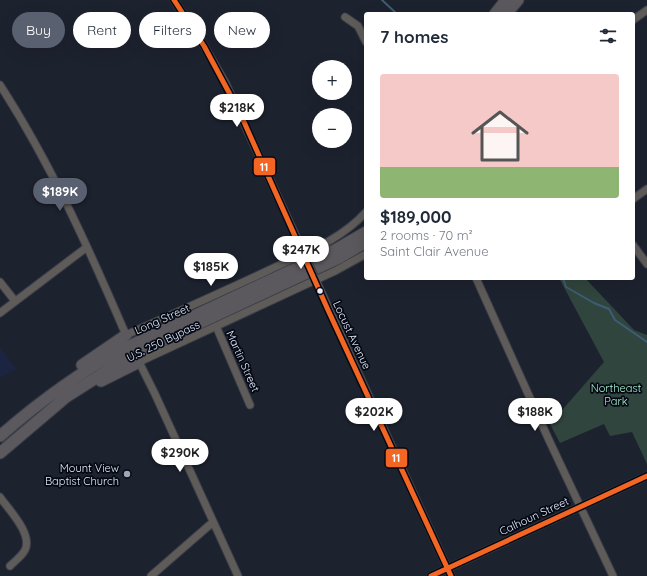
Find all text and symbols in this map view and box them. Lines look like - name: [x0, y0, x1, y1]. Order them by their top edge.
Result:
- chip: Buy: [12, 12, 65, 48]
- chip: Rent: [73, 12, 131, 48]
- chip: Filters: [139, 12, 206, 48]
- chip: New: [214, 12, 270, 48]
- icon: filters: [597, 25, 619, 47]
- text: 7 homes: [380, 26, 449, 47]
- map controls: [312, 60, 352, 148]
- button: +: [312, 60, 352, 100]
- pin: $218K: [209, 94, 265, 128]
- text: $218K: [219, 99, 255, 115]
- icon: home: [464, 100, 536, 172]
- button: −: [312, 108, 352, 148]
- line badge: 11: [253, 157, 276, 176]
- text: 11: [260, 160, 268, 174]
- pin: $189K: [32, 178, 88, 212]
- text: $189K: [42, 183, 78, 199]
- text: $189,000: [380, 206, 451, 227]
- text: 2 rooms · 70 m²: [380, 227, 473, 243]
- pin: $247K: [273, 236, 329, 270]
- text: $247K: [282, 241, 320, 257]
- text: Saint Clair Avenue: [380, 243, 489, 259]
- pin: $185K: [183, 253, 239, 287]
- text: $185K: [193, 258, 229, 274]
- unlabelled marker: [315, 286, 325, 296]
- street label: Locust Avenue: [330, 299, 374, 371]
- street label: Long Street: [132, 301, 192, 337]
- street label: U.S. 250 Bypass: [124, 317, 202, 365]
- street label: Martin Street: [223, 328, 263, 394]
- park label: Northeast Park: [591, 381, 642, 408]
- pin: $202K: [346, 398, 402, 432]
- pin: $188K: [507, 398, 563, 432]
- text: $202K: [354, 403, 394, 419]
- text: $188K: [517, 403, 553, 419]
- pin: $290K: [152, 439, 208, 473]
- text: $290K: [160, 444, 200, 460]
- line badge: 11: [385, 448, 408, 468]
- text: 11: [392, 451, 400, 465]
- place label: Mount View Baptist Church: [45, 461, 119, 488]
- marker: Mount View Baptist Church: [122, 469, 132, 479]
- street label: Calhoun Street: [497, 494, 571, 538]

